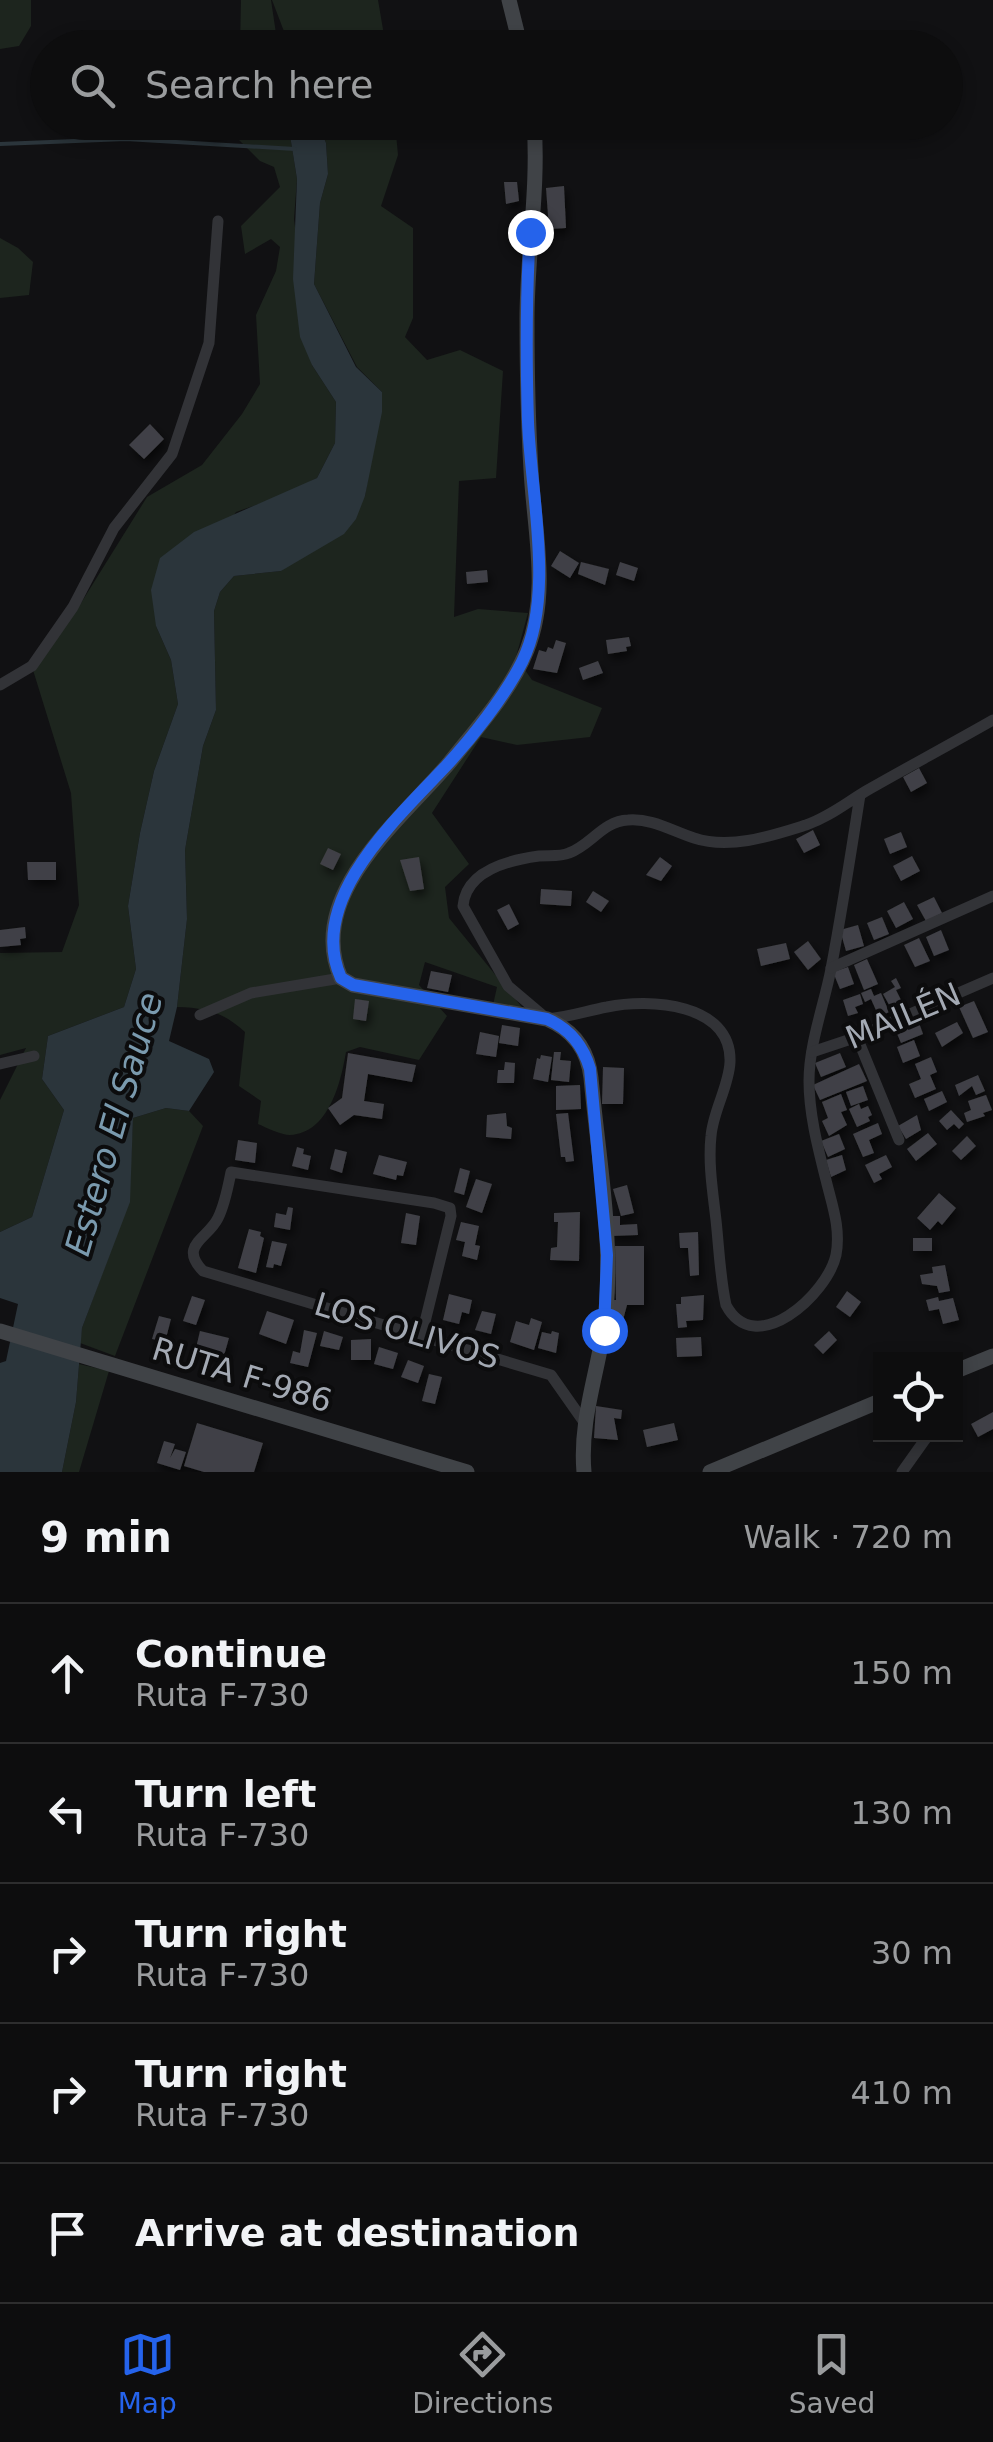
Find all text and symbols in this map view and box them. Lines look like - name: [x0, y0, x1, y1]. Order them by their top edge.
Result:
- search box: [30, 30, 963, 140]
- icon: search: [65, 58, 120, 113]
- text: Search here: [145, 63, 373, 107]
- route end: [508, 210, 554, 256]
- street label: MAILÉN: [840, 975, 966, 1057]
- water label: Estero El Sauce: [57, 988, 171, 1260]
- street label: LOS OLIVOS: [310, 1285, 504, 1377]
- route start: [582, 1308, 628, 1354]
- street label: RUTA F-986: [148, 1330, 336, 1420]
- map controls: [873, 1352, 963, 1442]
- button: locate: [873, 1352, 963, 1442]
- text: 9 min: [40, 1513, 172, 1562]
- text: Walk · 720 m: [743, 1518, 953, 1556]
- text: Continue: [135, 1632, 327, 1676]
- icon: ahead: [40, 1646, 95, 1701]
- text: 150 m: [851, 1654, 953, 1692]
- text: Ruta F-730: [135, 1676, 309, 1714]
- text: Turn left: [135, 1772, 316, 1816]
- icon: left: [40, 1786, 95, 1841]
- text: 130 m: [851, 1794, 953, 1832]
- text: Ruta F-730: [135, 1816, 309, 1854]
- text: Turn right: [135, 1912, 347, 1956]
- icon: right: [40, 1926, 95, 1981]
- text: 30 m: [871, 1934, 953, 1972]
- text: Ruta F-730: [135, 1956, 309, 1994]
- text: Turn right: [135, 2052, 347, 2096]
- icon: right: [40, 2066, 95, 2121]
- text: 410 m: [851, 2074, 953, 2112]
- text: Ruta F-730: [135, 2096, 309, 2134]
- icon: arrive: [40, 2206, 95, 2261]
- text: Arrive at destination: [135, 2211, 580, 2255]
- tab: Map: [118, 2327, 177, 2420]
- tab: Directions: [412, 2327, 553, 2420]
- tab: Saved: [789, 2327, 875, 2420]

